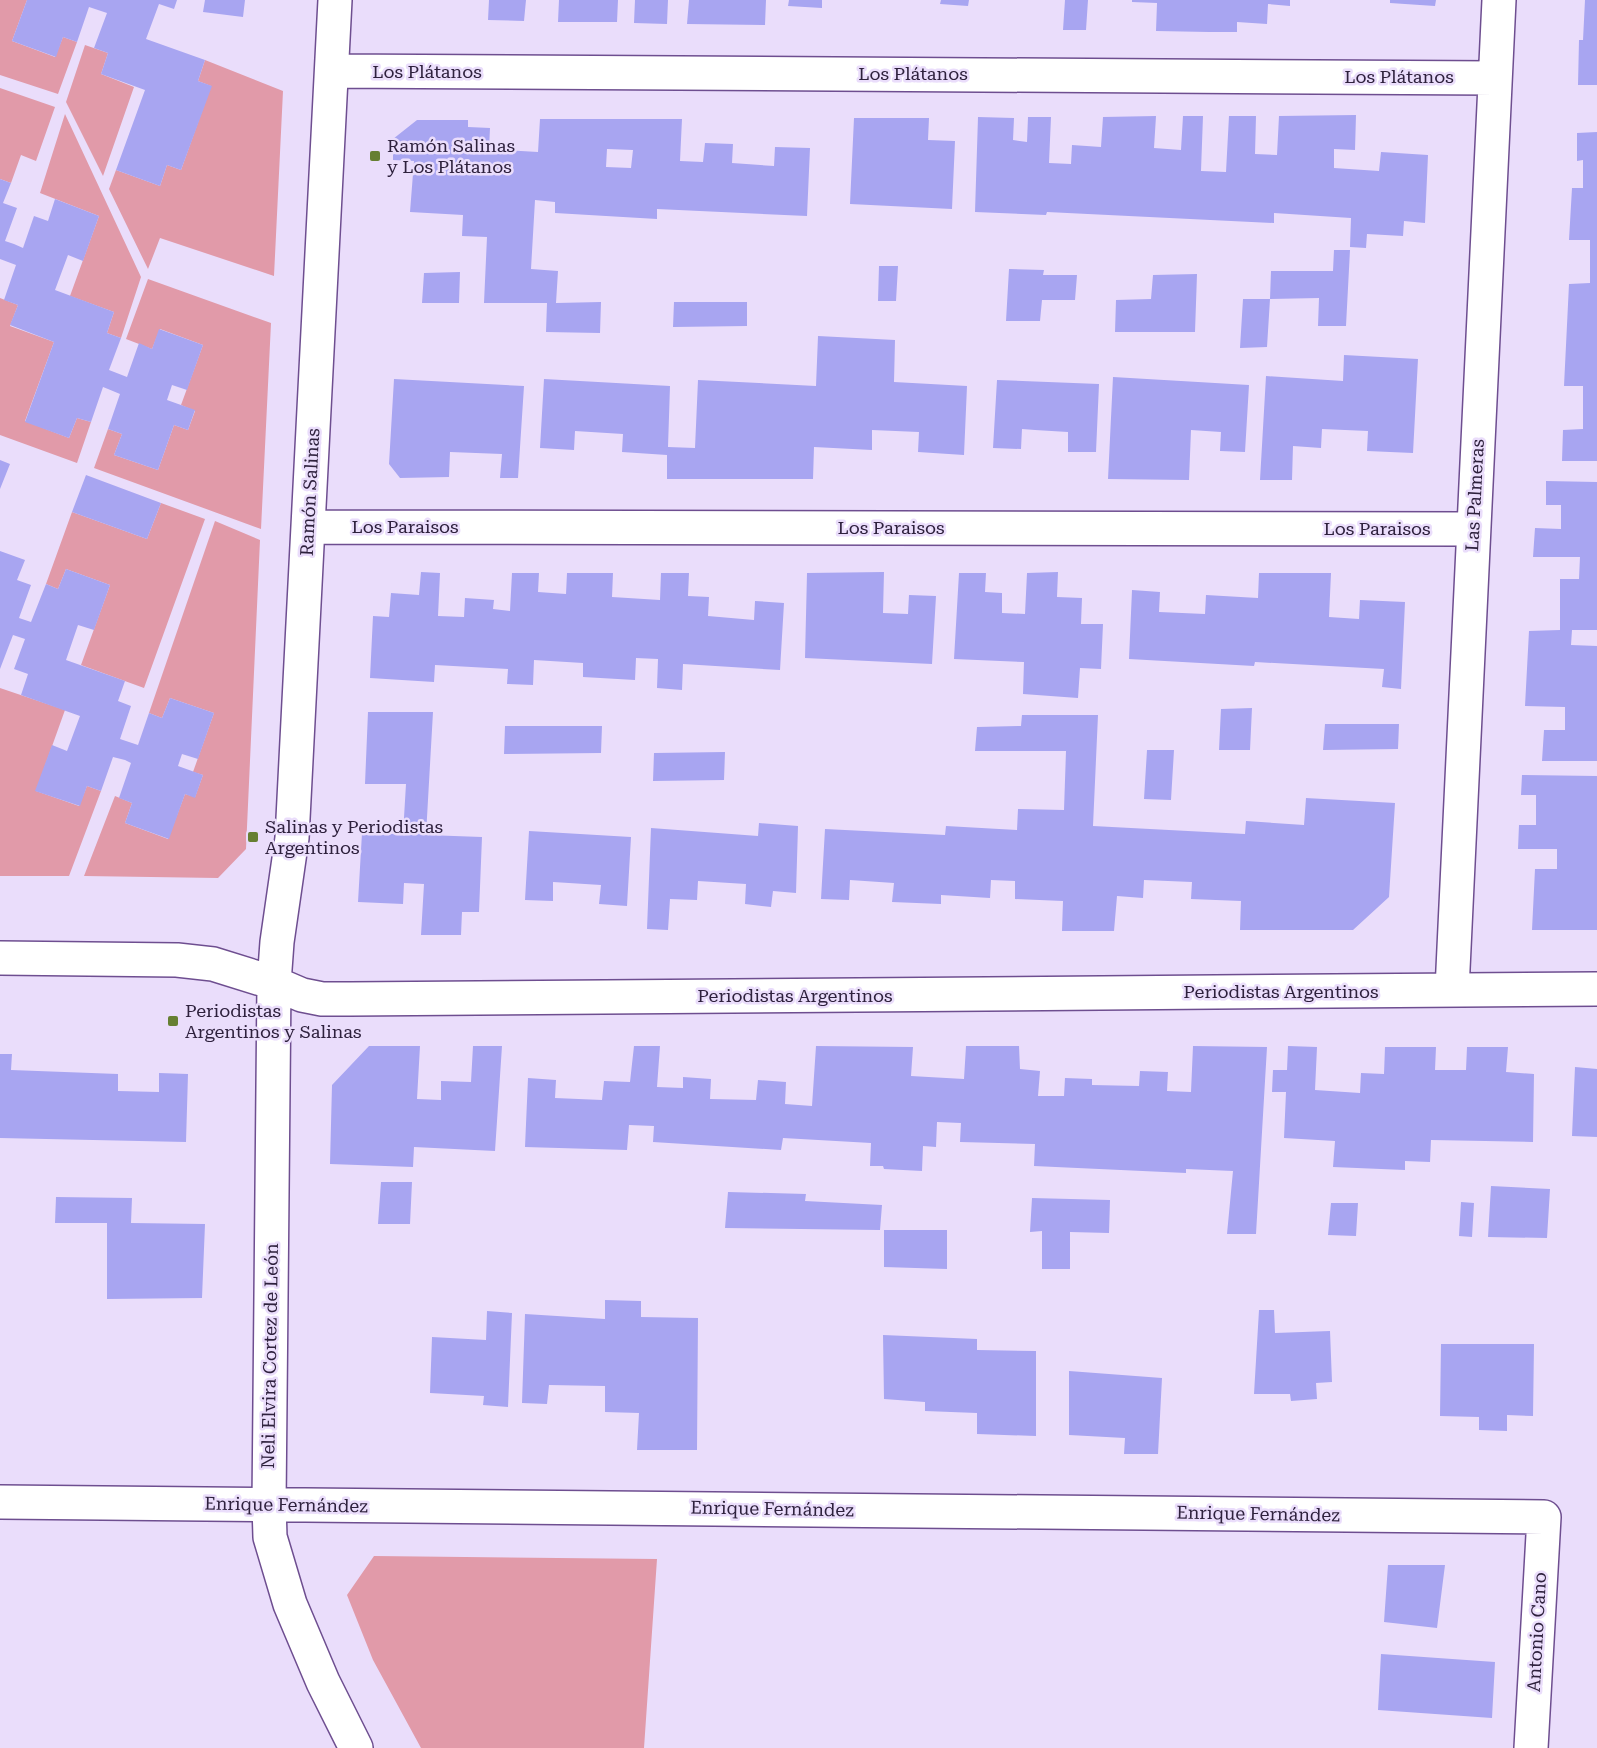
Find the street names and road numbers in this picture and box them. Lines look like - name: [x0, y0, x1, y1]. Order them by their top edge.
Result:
- street label: Los Plátanos: [372, 61, 482, 82]
- street label: Los Plátanos: [858, 63, 968, 84]
- street label: Los Plátanos: [1344, 66, 1454, 87]
- street label: Ramón Salinas: [296, 428, 323, 556]
- street label: Las Palmeras: [1461, 438, 1488, 552]
- street label: Los Paraisos: [351, 516, 459, 537]
- street label: Los Paraisos: [837, 517, 945, 538]
- street label: Los Paraisos: [1323, 518, 1431, 539]
- street label: Periodistas Argentinos: [1183, 981, 1379, 1002]
- street label: Periodistas Argentinos: [697, 985, 893, 1006]
- street label: Neli Elvira Cortez de León: [257, 1243, 282, 1469]
- street label: Enrique Fernández: [204, 1493, 368, 1516]
- street label: Enrique Fernández: [690, 1497, 854, 1520]
- street label: Enrique Fernández: [1176, 1502, 1340, 1525]
- street label: Antonio Cano: [1523, 1571, 1550, 1692]

